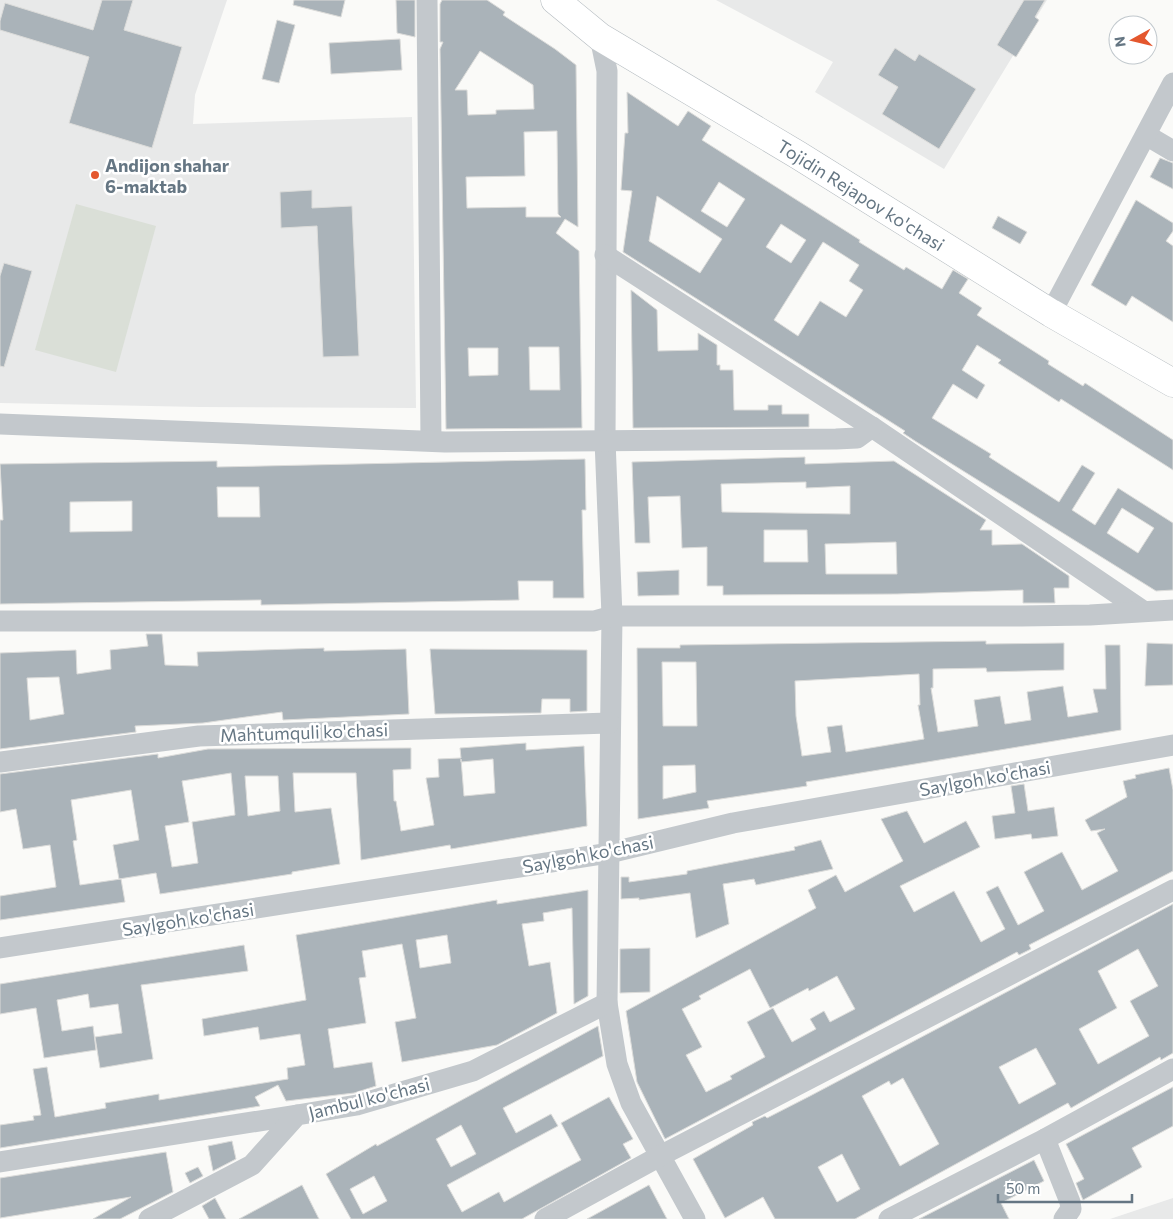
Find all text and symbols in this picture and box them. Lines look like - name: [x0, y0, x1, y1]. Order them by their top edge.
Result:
- north arrow: [1108, 15, 1158, 65]
- text: N: [1110, 35, 1129, 48]
- street label: Tojidin Rejapov ko'chasi: [773, 135, 949, 255]
- place label: Andijon shahar 6-maktab: [105, 154, 230, 197]
- marker: Andijon shahar 6-maktab: [89, 169, 101, 181]
- street label: Mahtumquli ko'chasi: [220, 718, 388, 746]
- street label: Saylgoh ko'chasi: [918, 756, 1052, 800]
- street label: Saylgoh ko'chasi: [521, 831, 655, 877]
- street label: Saylgoh ko'chasi: [121, 898, 255, 940]
- street label: Jambul ko'chasi: [306, 1072, 432, 1124]
- scale bar: [998, 1172, 1132, 1204]
- text: 50 m: [1006, 1179, 1040, 1197]

